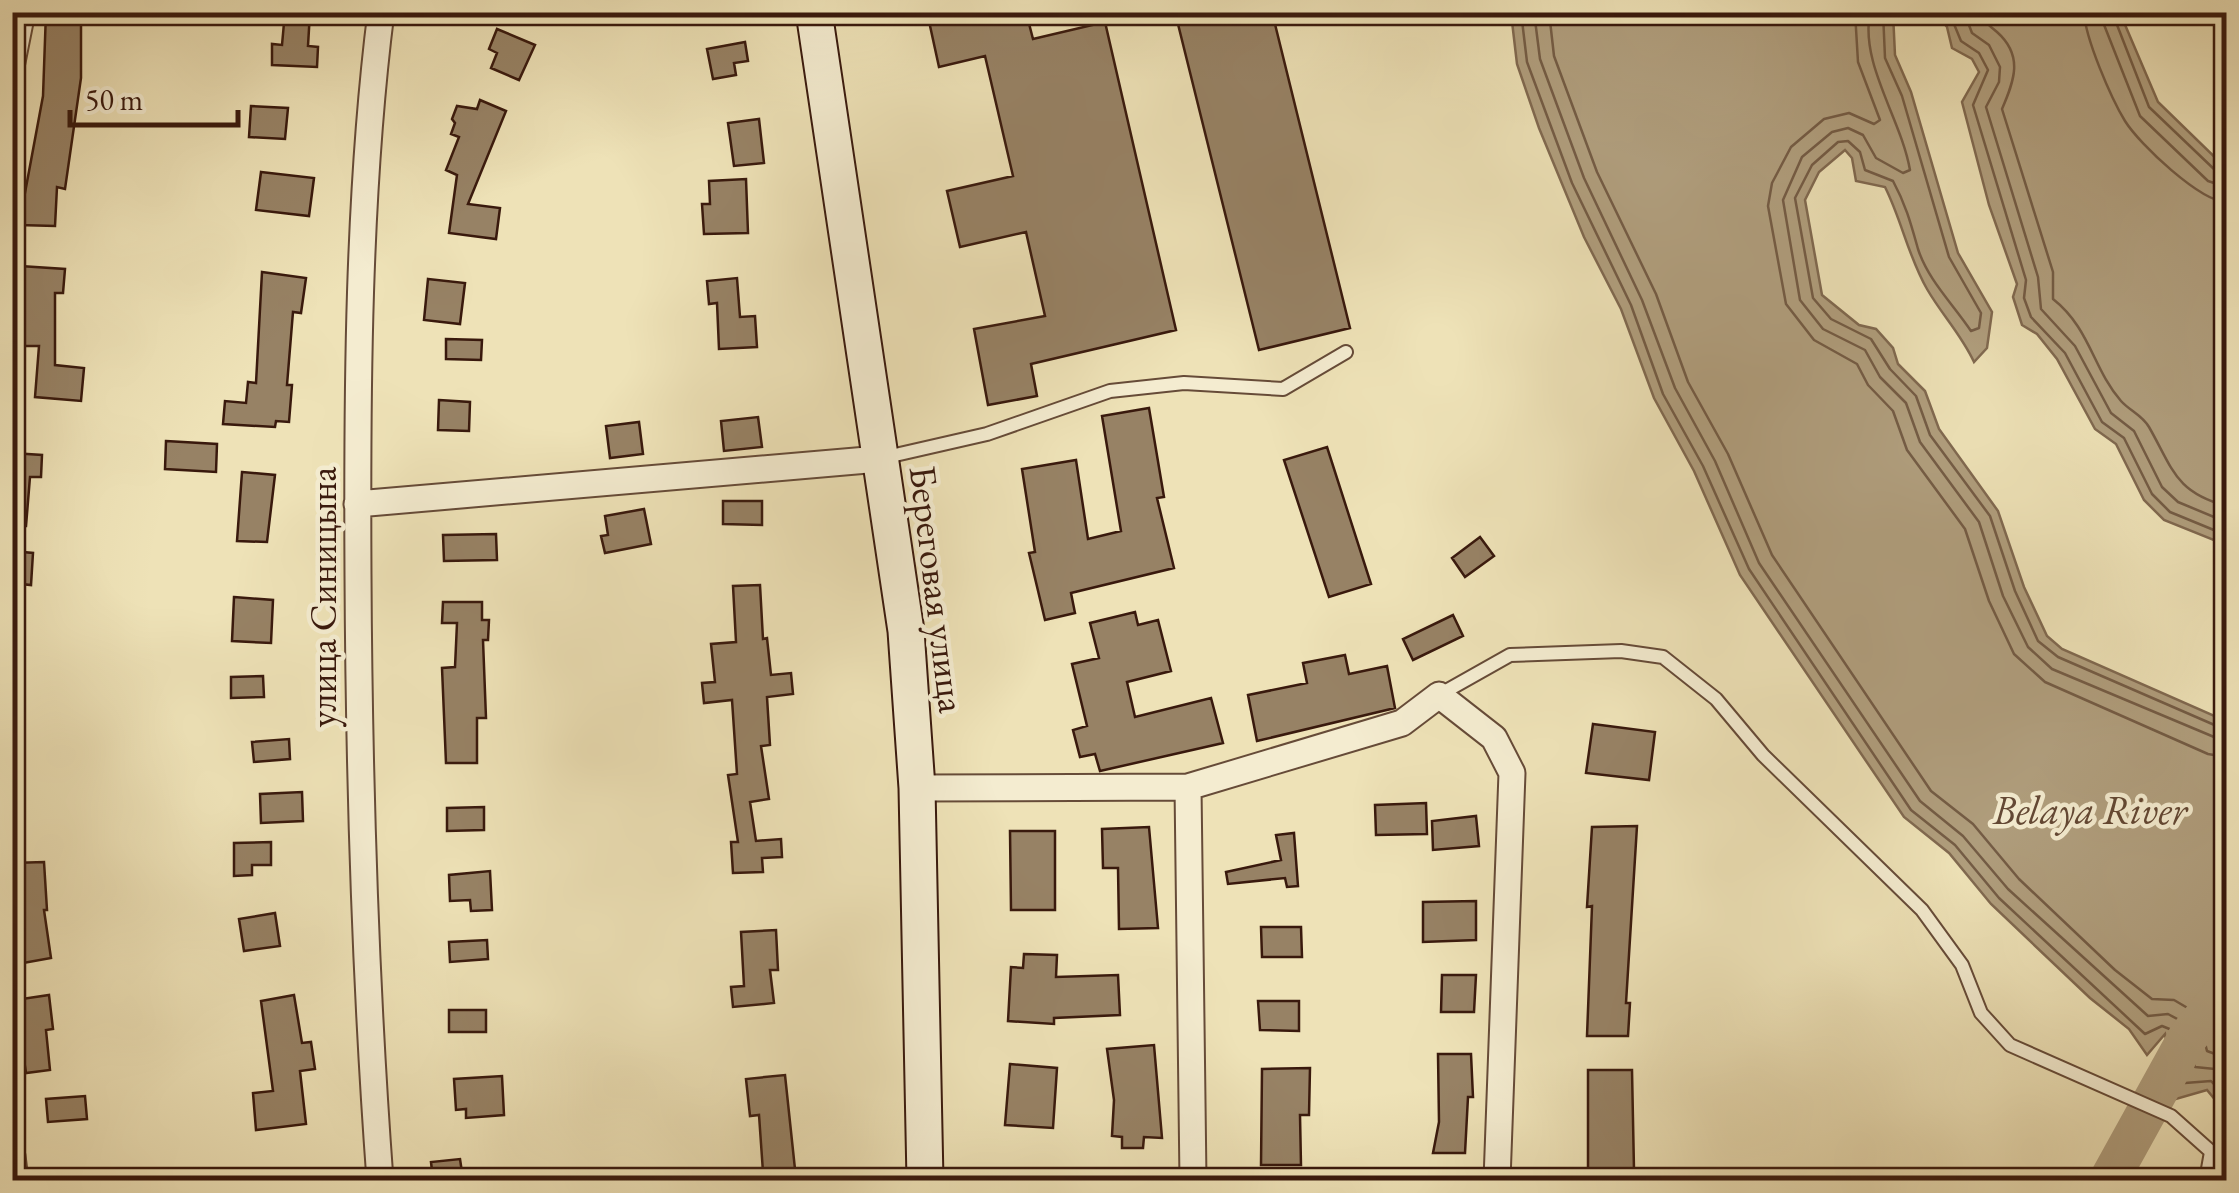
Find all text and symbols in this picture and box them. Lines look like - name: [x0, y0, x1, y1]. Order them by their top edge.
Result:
- scale bar: [70, 65, 238, 127]
- text: 50 m: [85, 80, 143, 119]
- street label: Береговая улица: [899, 463, 978, 716]
- street label: улица Синицына: [298, 466, 347, 727]
- water label: Belaya River: [1992, 784, 2189, 836]

